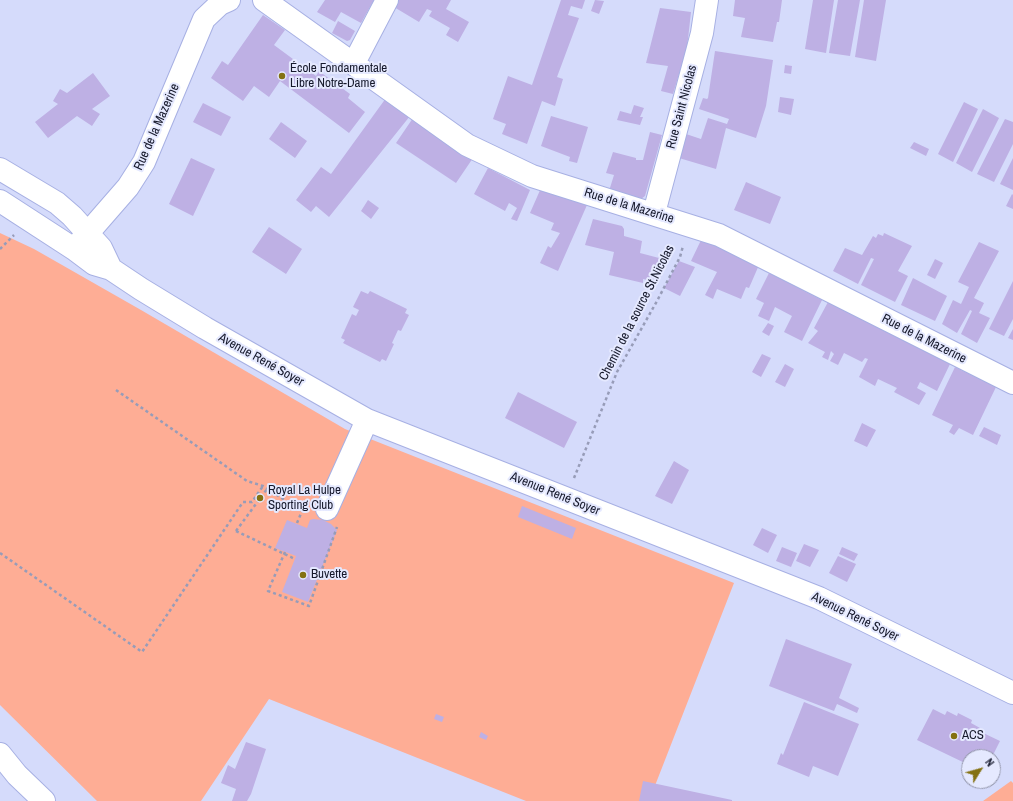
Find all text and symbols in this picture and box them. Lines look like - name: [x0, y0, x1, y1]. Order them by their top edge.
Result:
- place label: École Fondamentale Libre Notre-Dame: [290, 61, 387, 92]
- street label: Rue Saint Nicolas: [663, 63, 701, 151]
- marker: École Fondamentale Libre Notre-Dame: [277, 71, 287, 81]
- street label: Rue de la Mazerine: [131, 81, 183, 173]
- street label: Rue de la Mazerine: [582, 185, 676, 227]
- street label: Chemin de la source St.Nicolas: [596, 243, 678, 383]
- street label: Rue de la Mazerine: [879, 311, 969, 367]
- street label: Avenue René Soyer: [216, 330, 306, 390]
- street label: Avenue René Soyer: [508, 469, 602, 519]
- place label: Royal La Hulpe Sporting Club: [268, 483, 341, 514]
- marker: Royal La Hulpe Sporting Club: [255, 493, 265, 503]
- place label: Buvette: [311, 567, 347, 583]
- marker: Buvette: [298, 570, 308, 580]
- street label: Avenue René Soyer: [809, 589, 901, 645]
- place label: ACS: [962, 728, 984, 744]
- marker: ACS: [949, 731, 959, 741]
- north arrow: [961, 749, 1001, 789]
- text: N: [982, 756, 997, 769]

